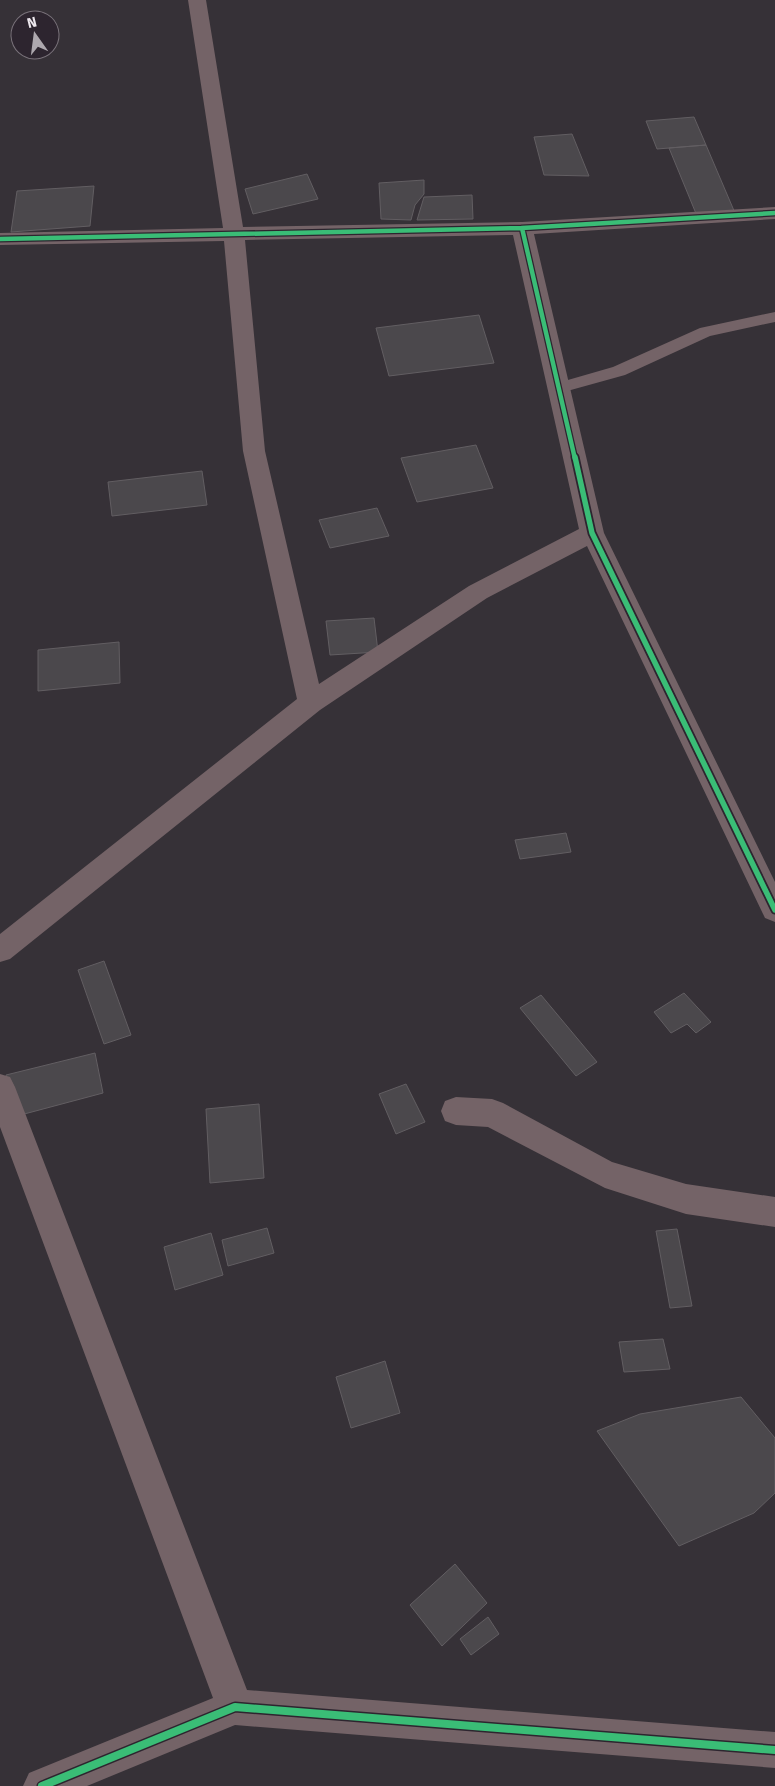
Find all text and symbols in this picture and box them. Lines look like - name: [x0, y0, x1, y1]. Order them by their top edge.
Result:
- north arrow: [10, 10, 60, 60]
- text: N: [25, 13, 39, 32]

